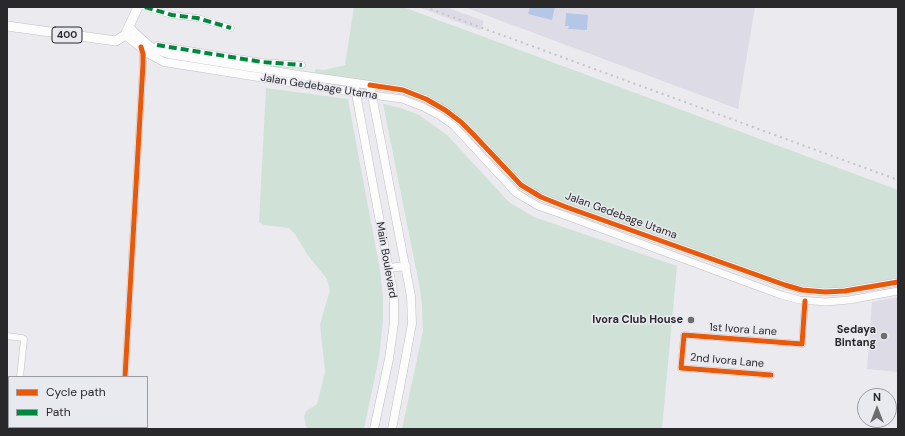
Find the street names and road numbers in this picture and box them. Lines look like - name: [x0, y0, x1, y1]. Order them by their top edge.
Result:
- road number: 400: [52, 27, 82, 43]
- street label: Jalan Gedebage Utama: [260, 71, 378, 103]
- street label: Jalan Gedebage Utama: [563, 190, 679, 242]
- street label: Main Boulevard: [373, 221, 399, 299]
- street label: 1st Ivora Lane: [709, 321, 777, 339]
- street label: 2nd Ivora Lane: [689, 351, 765, 371]

